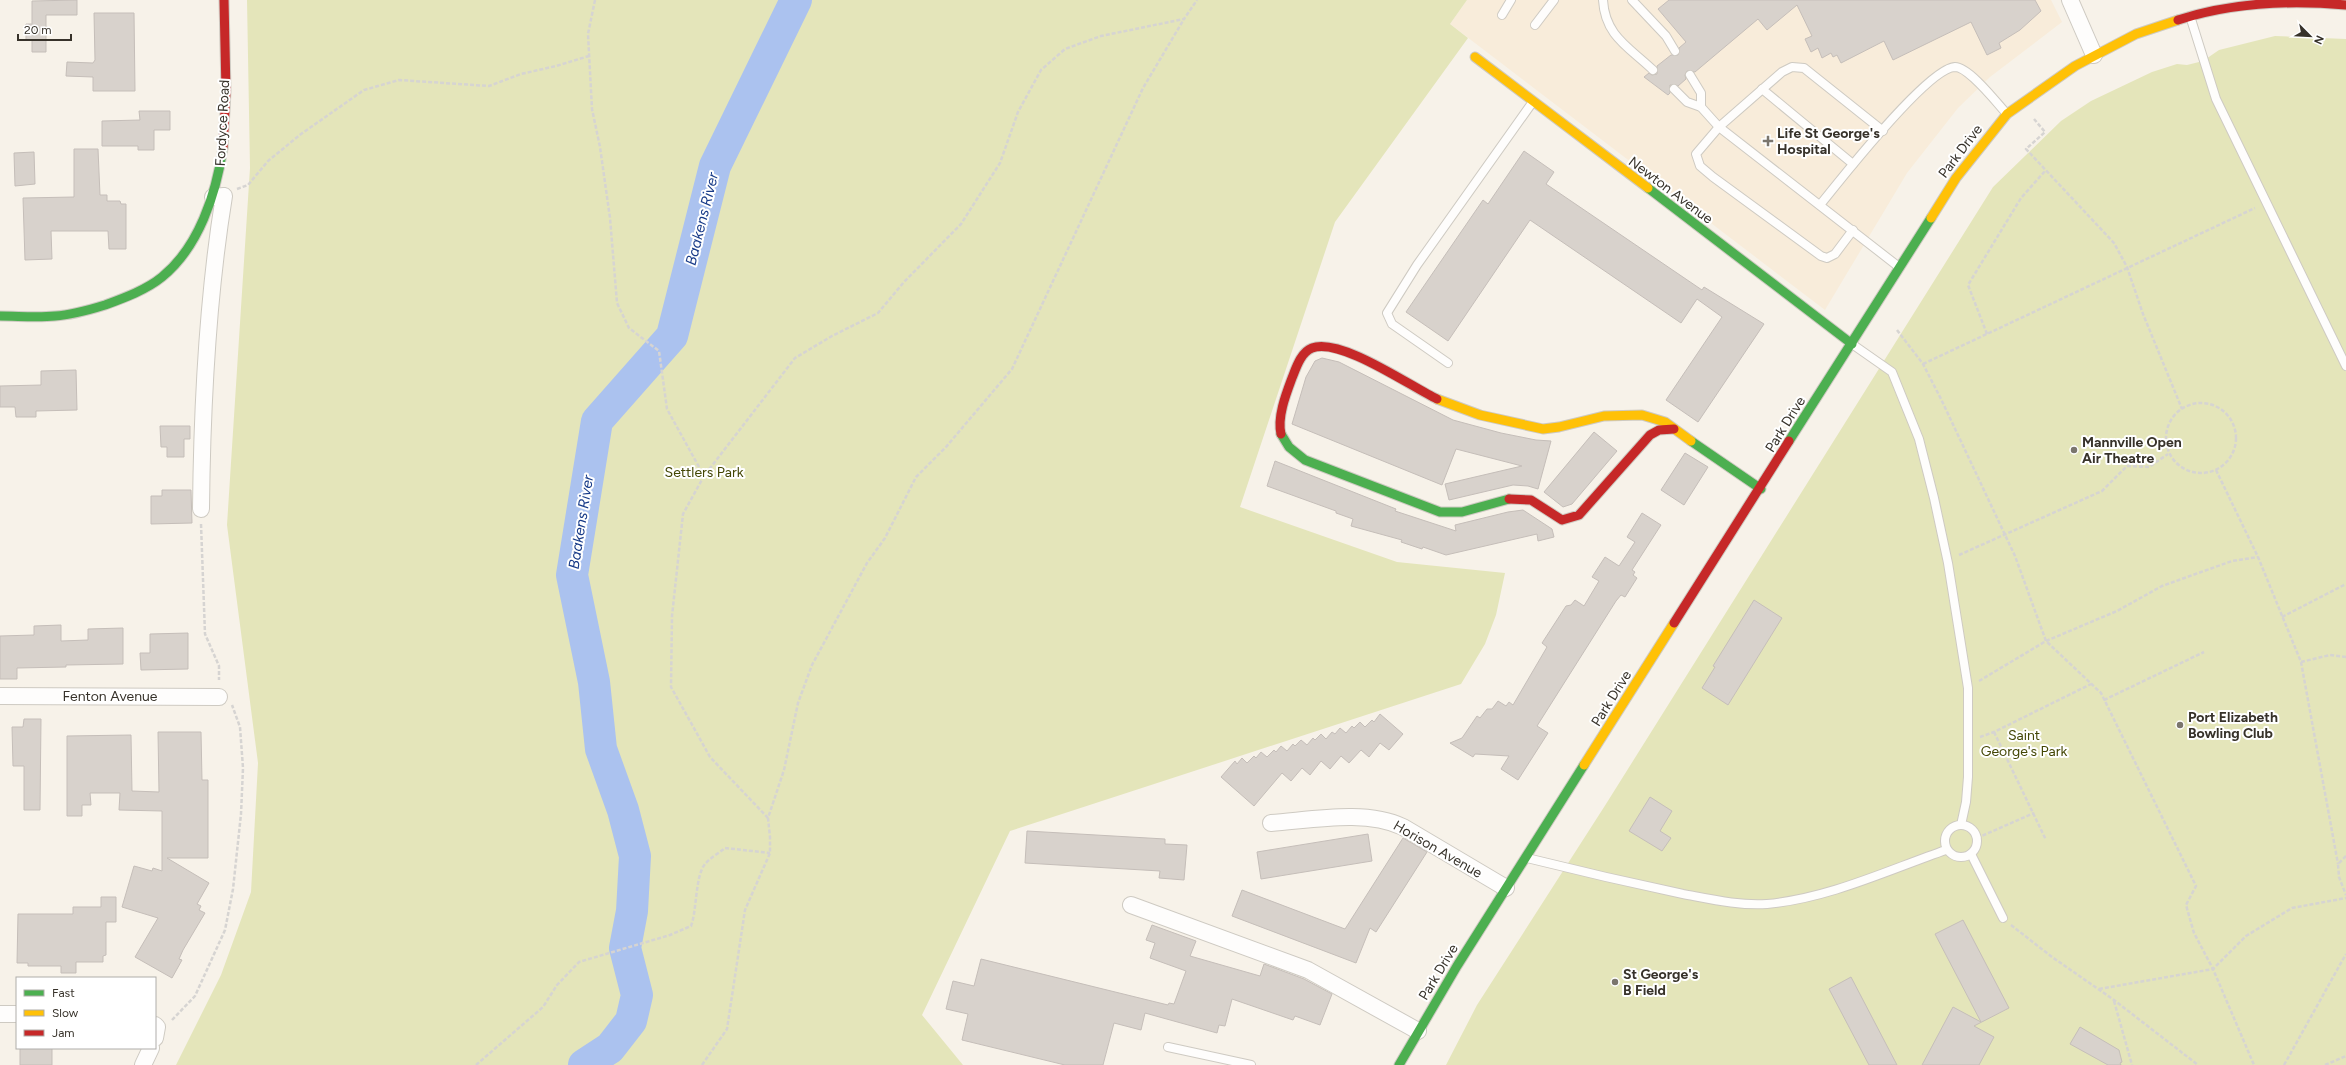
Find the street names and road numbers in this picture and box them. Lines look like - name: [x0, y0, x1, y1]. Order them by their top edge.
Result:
- street label: Fordyce Road: [212, 79, 233, 167]
- street label: Park Drive: [1935, 121, 1986, 181]
- street label: Newton Avenue: [1625, 153, 1717, 228]
- street label: Park Drive: [1762, 393, 1809, 455]
- street label: Park Drive: [1588, 667, 1635, 729]
- street label: Fenton Avenue: [63, 688, 158, 705]
- street label: Horison Avenue: [1390, 817, 1486, 882]
- street label: Park Drive: [1415, 941, 1462, 1003]

